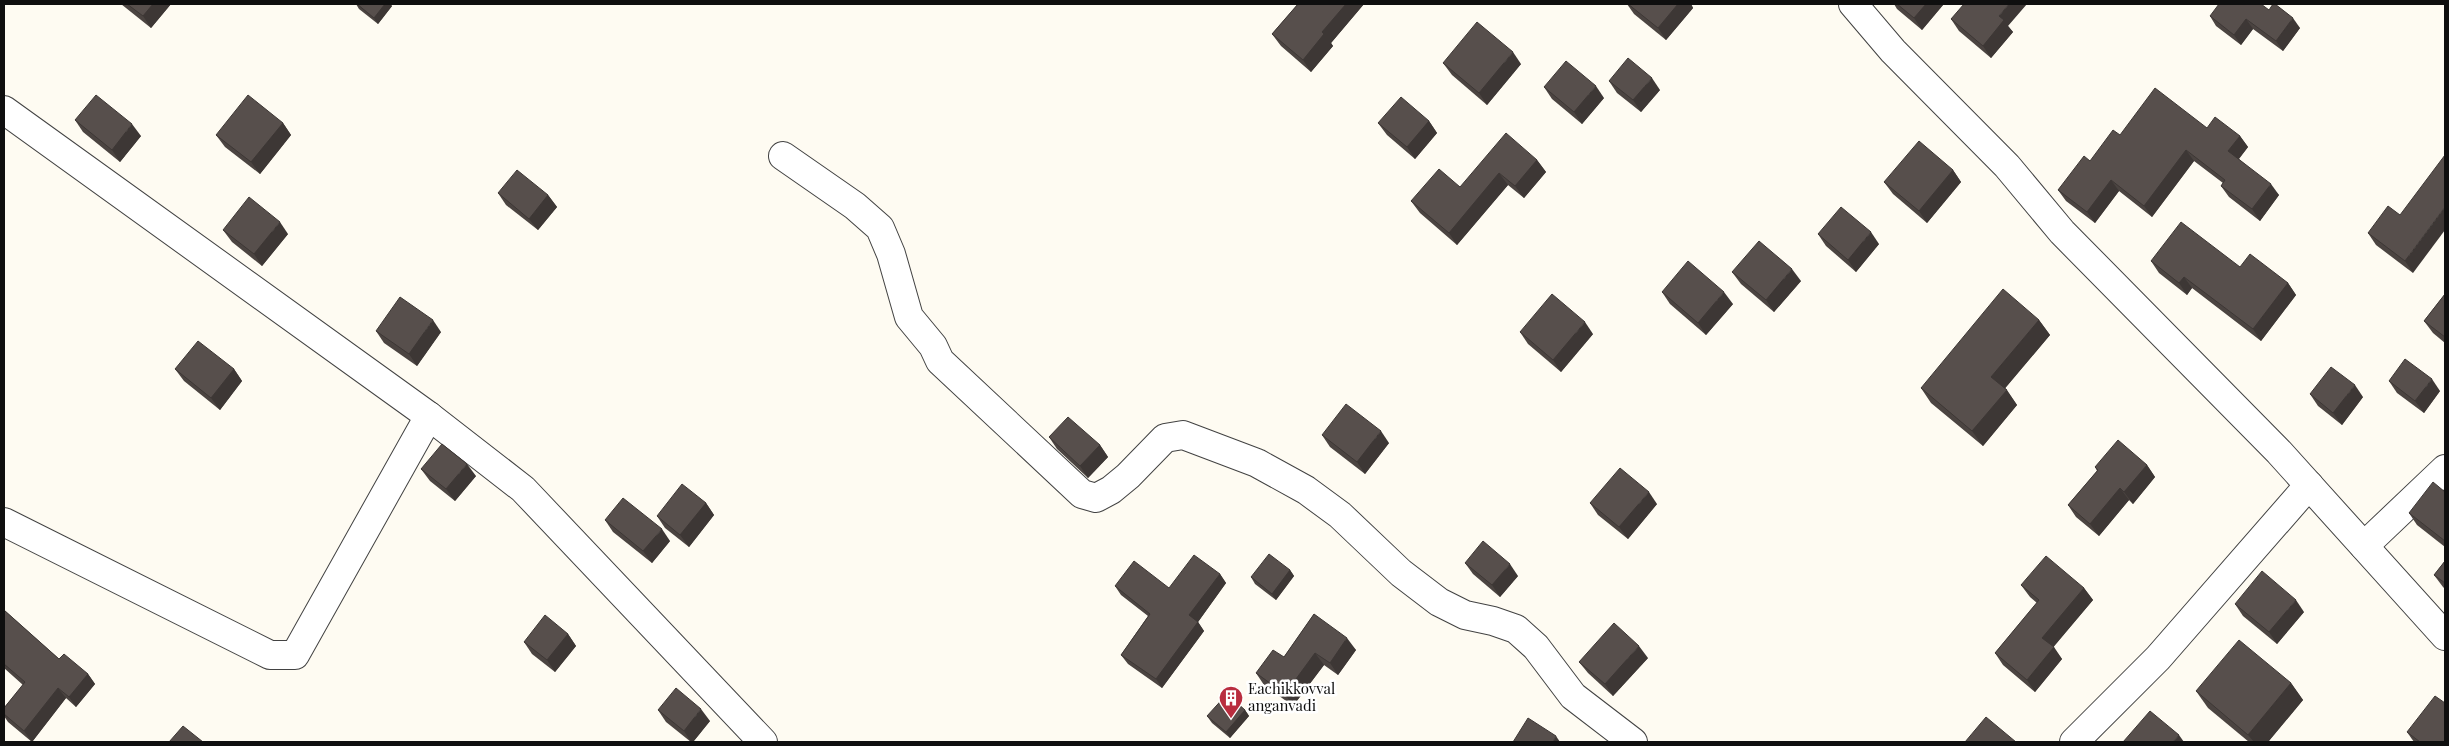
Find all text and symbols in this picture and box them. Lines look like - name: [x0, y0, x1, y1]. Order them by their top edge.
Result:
- place label: Eachikkovval anganvadi: [1248, 678, 1335, 715]
- building icon: Eachikkovval anganvadi: [1218, 685, 1244, 719]

